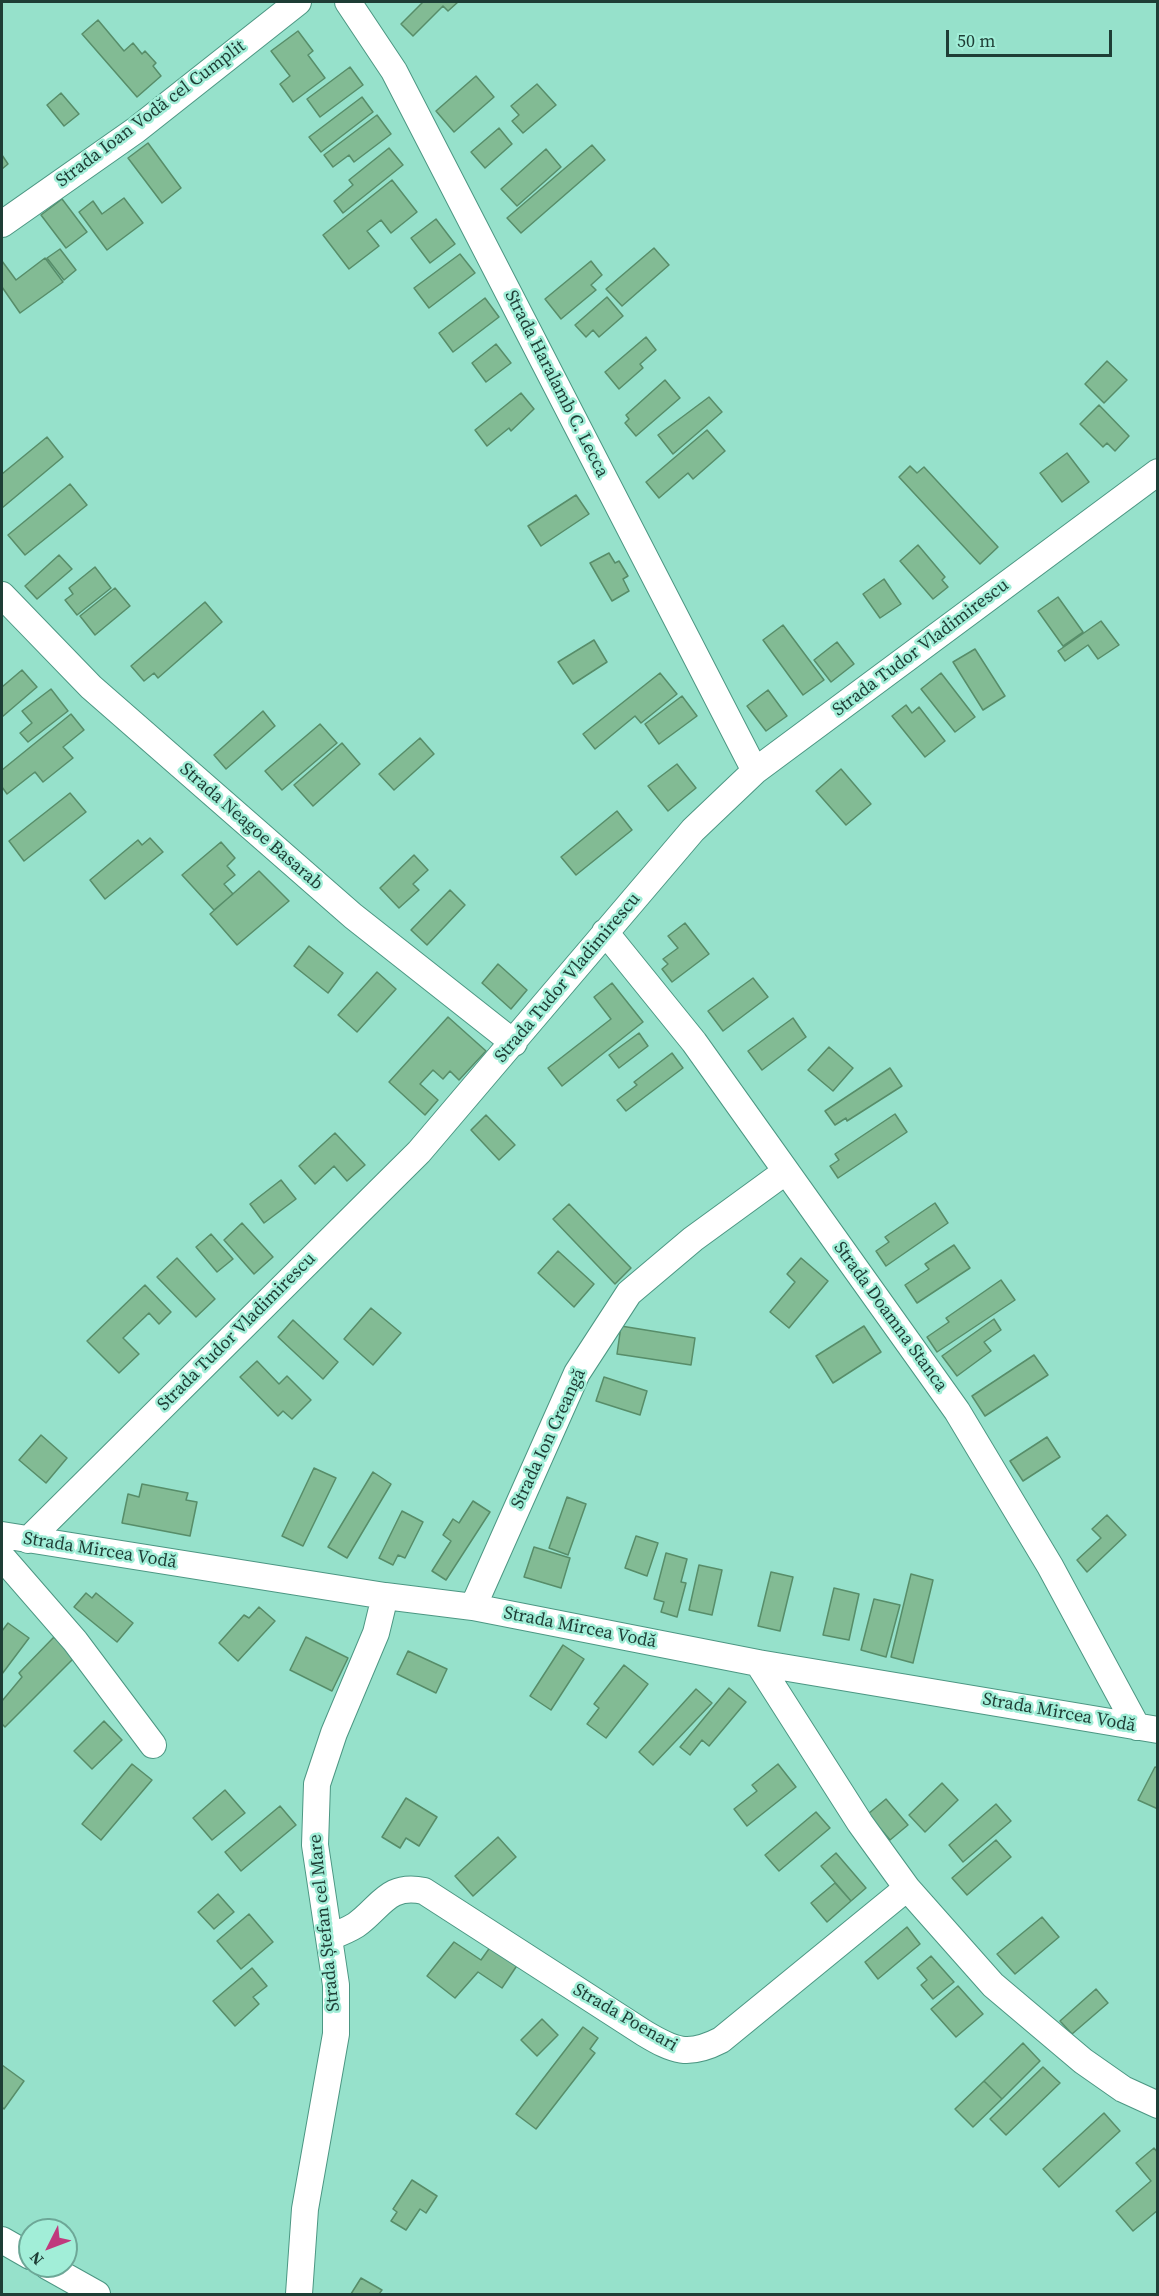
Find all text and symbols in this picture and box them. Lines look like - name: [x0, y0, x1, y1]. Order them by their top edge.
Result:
- scale bar: [949, 18, 1116, 56]
- text: 50 m: [957, 28, 995, 53]
- street label: Strada Ioan Vodă cel Cumplit: [52, 36, 250, 192]
- street label: Strada Haralamb C. Lecca: [499, 287, 613, 481]
- street label: Strada Tudor Vladimirescu: [829, 575, 1013, 721]
- street label: Strada Neagoe Basarab: [175, 759, 327, 895]
- street label: Strada Tudor Vladimirescu: [491, 889, 645, 1067]
- street label: Strada Doamna Stanca: [828, 1238, 952, 1396]
- street label: Strada Tudor Vladimirescu: [153, 1248, 321, 1416]
- street label: Strada Ion Creangă: [507, 1366, 591, 1512]
- street label: Strada Mircea Vodă: [22, 1528, 178, 1574]
- street label: Strada Mircea Vodă: [502, 1603, 658, 1653]
- street label: Strada Mircea Vodă: [981, 1689, 1137, 1737]
- street label: Strada Ștefan cel Mare: [305, 1833, 345, 2013]
- street label: Strada Poenari: [569, 1979, 681, 2057]
- north arrow: [18, 2218, 78, 2278]
- text: N: [24, 2247, 48, 2270]

